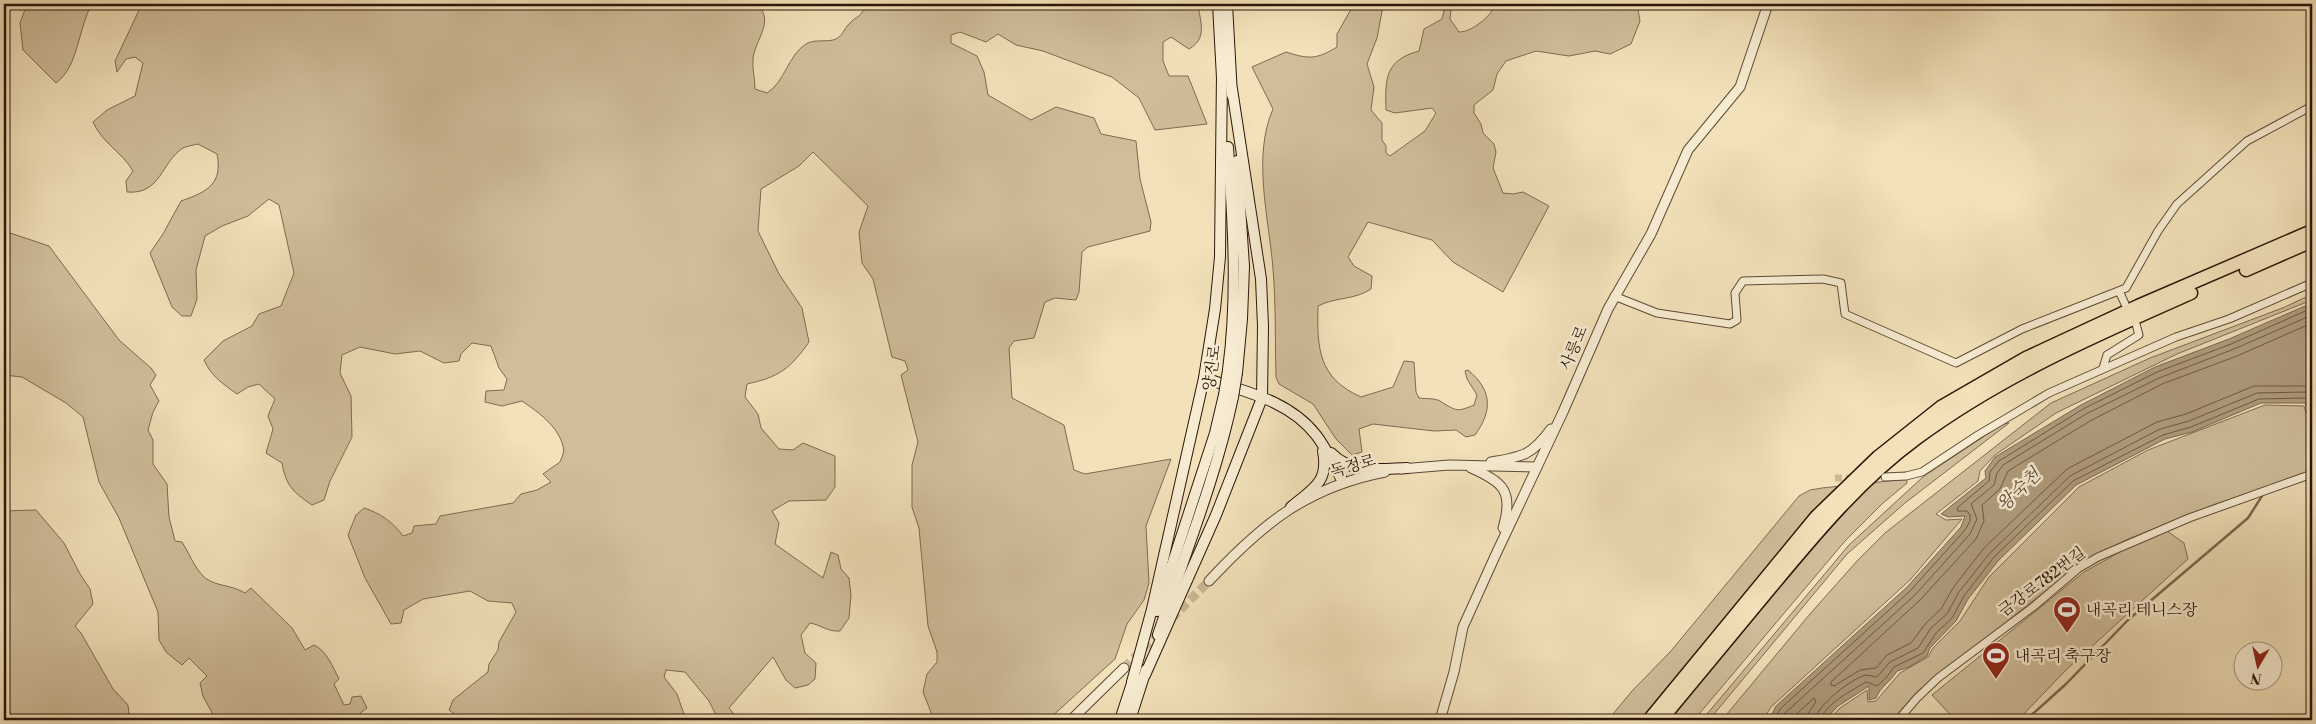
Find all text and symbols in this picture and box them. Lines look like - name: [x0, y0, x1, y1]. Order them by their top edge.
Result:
- street label: 사릉로: [1556, 322, 1592, 373]
- street label: 양진로: [1199, 343, 1225, 392]
- street label: 독정로: [1328, 450, 1379, 482]
- water label: 왕숙천: [1992, 462, 2047, 516]
- street label: 금강로782번길: [1994, 543, 2090, 621]
- sports icon: 내곡리 테니스장: [2052, 595, 2082, 634]
- place label: 내곡리 테니스장: [2086, 600, 2198, 620]
- sports icon: 내곡리 축구장: [1981, 641, 2011, 680]
- north arrow: [2234, 642, 2284, 692]
- place label: 내곡리 축구장: [2015, 646, 2112, 666]
- text: N: [2249, 668, 2263, 688]

